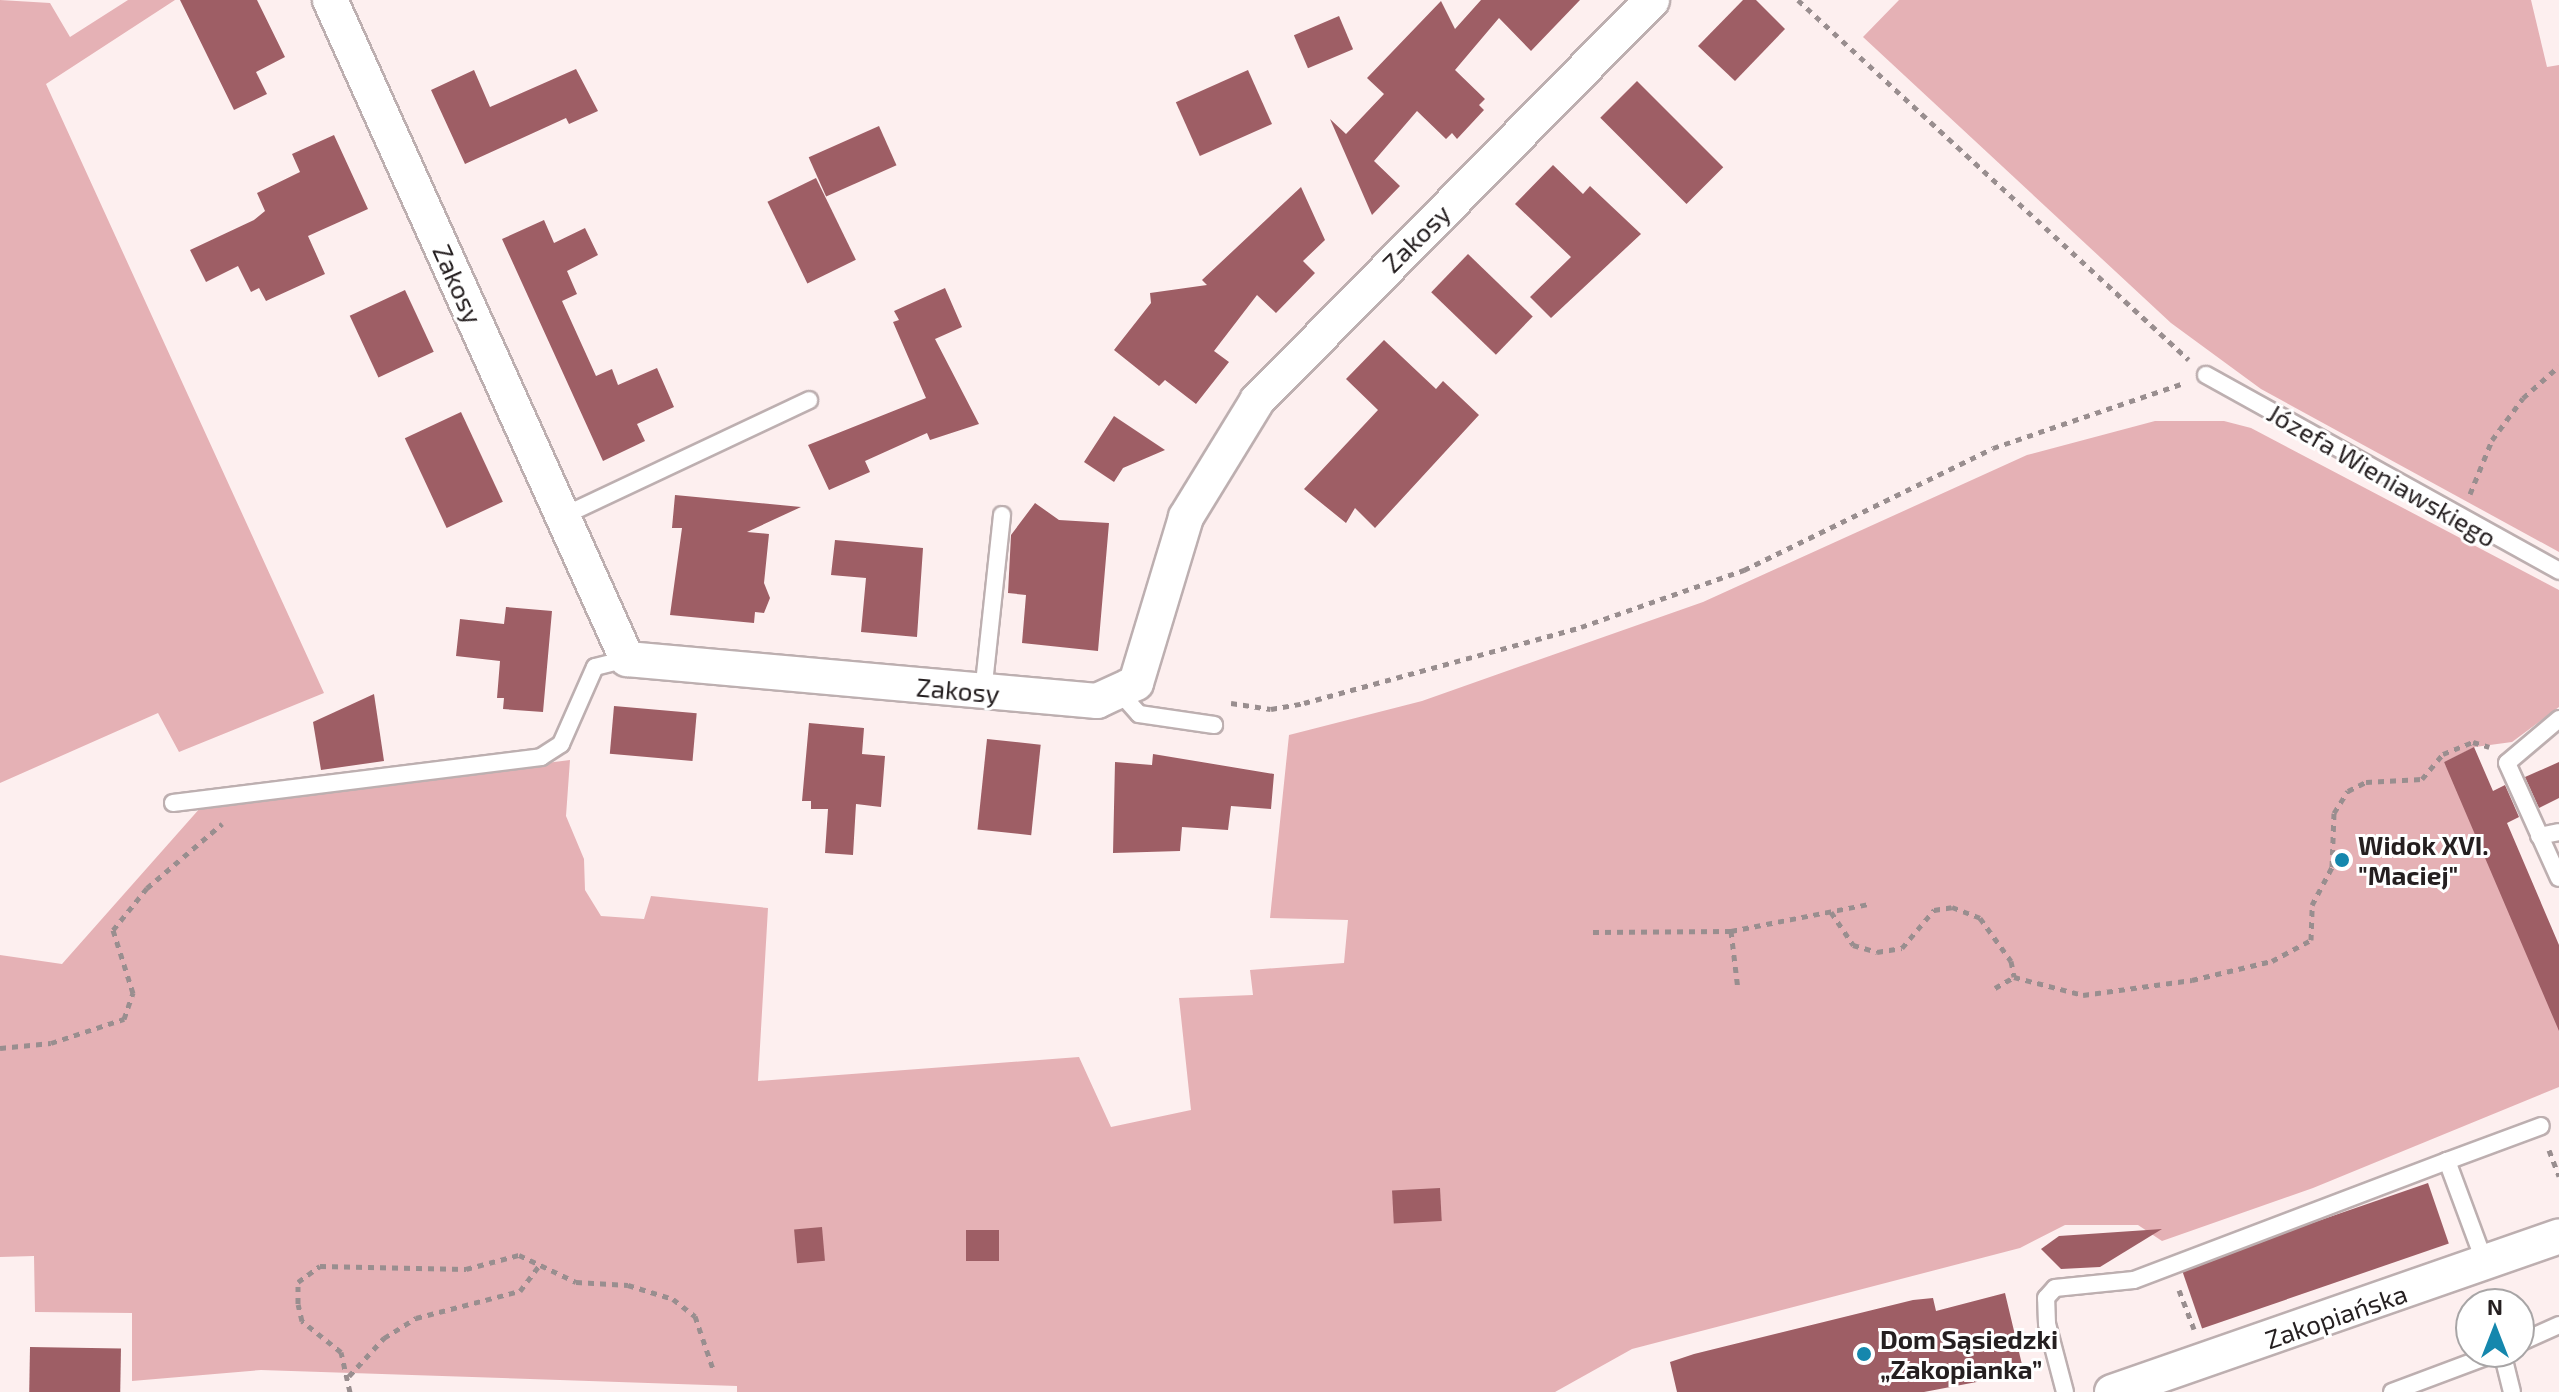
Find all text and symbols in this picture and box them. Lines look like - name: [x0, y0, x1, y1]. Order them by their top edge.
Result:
- street label: Zakosy: [1375, 197, 1457, 279]
- street label: Zakosy: [427, 240, 489, 328]
- street label: Józefa Wieniawskiego: [2262, 397, 2502, 553]
- street label: Zakosy: [915, 671, 1001, 709]
- place label: Widok XVI. "Maciej": [2358, 829, 2489, 890]
- marker: Widok XVI. "Maciej": [2333, 851, 2351, 869]
- street label: Zakopiańska: [2261, 1277, 2411, 1355]
- north arrow: [2455, 1288, 2535, 1368]
- text: N: [2487, 1293, 2503, 1319]
- place label: Dom Sąsiedzki „Zakopianka”: [1880, 1323, 2058, 1384]
- marker: Dom Sąsiedzki „Zakopianka”: [1855, 1345, 1873, 1363]

